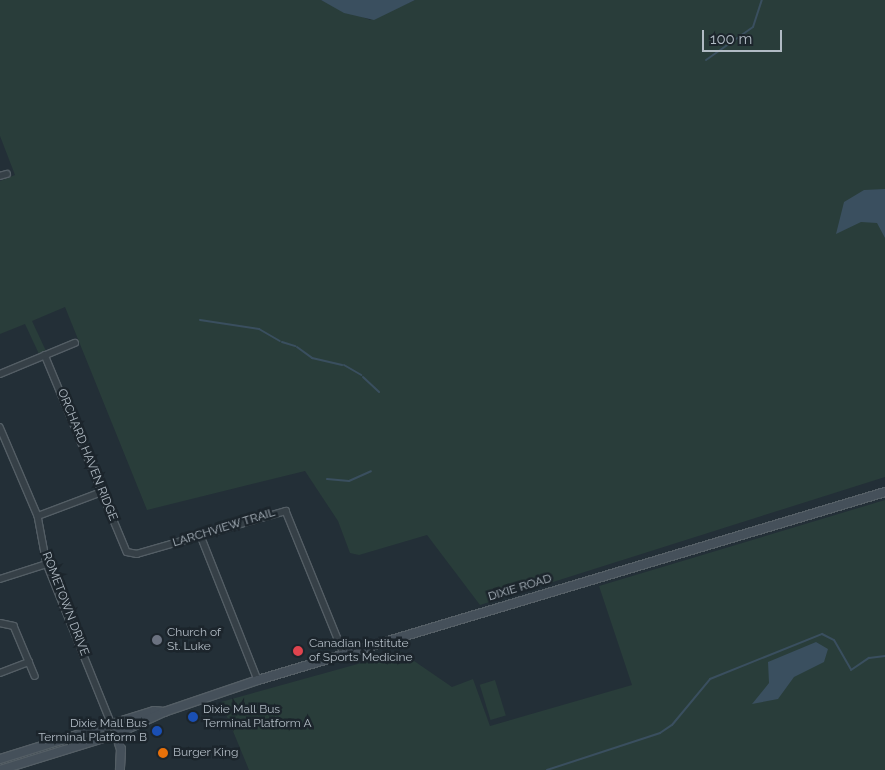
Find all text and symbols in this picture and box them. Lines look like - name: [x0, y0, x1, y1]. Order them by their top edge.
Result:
- scale bar: [705, 20, 785, 52]
- text: 100 m: [710, 30, 752, 48]
- street label: ORCHARD HAVEN RIDGE: [54, 387, 120, 523]
- street label: LARCHVIEW TRAIL: [171, 505, 277, 551]
- street label: ROMETOWN DRIVE: [39, 550, 91, 658]
- street label: DIXIE ROAD: [486, 572, 554, 604]
- place label: Church of St. Luke: [167, 626, 221, 654]
- marker: Church of St. Luke: [151, 634, 163, 646]
- place label: Canadian Institute of Sports Medicine: [309, 637, 413, 665]
- marker: Canadian Institute of Sports Medicine: [291, 644, 305, 658]
- place label: Dixie Mall Bus Terminal Platform A: [203, 703, 312, 731]
- marker: Dixie Mall Bus Terminal Platform A: [187, 711, 199, 723]
- place label: Dixie Mall Bus Terminal Platform B: [38, 717, 147, 745]
- marker: Dixie Mall Bus Terminal Platform B: [151, 725, 163, 737]
- place label: Burger King: [173, 746, 239, 760]
- marker: Burger King: [157, 747, 169, 759]

